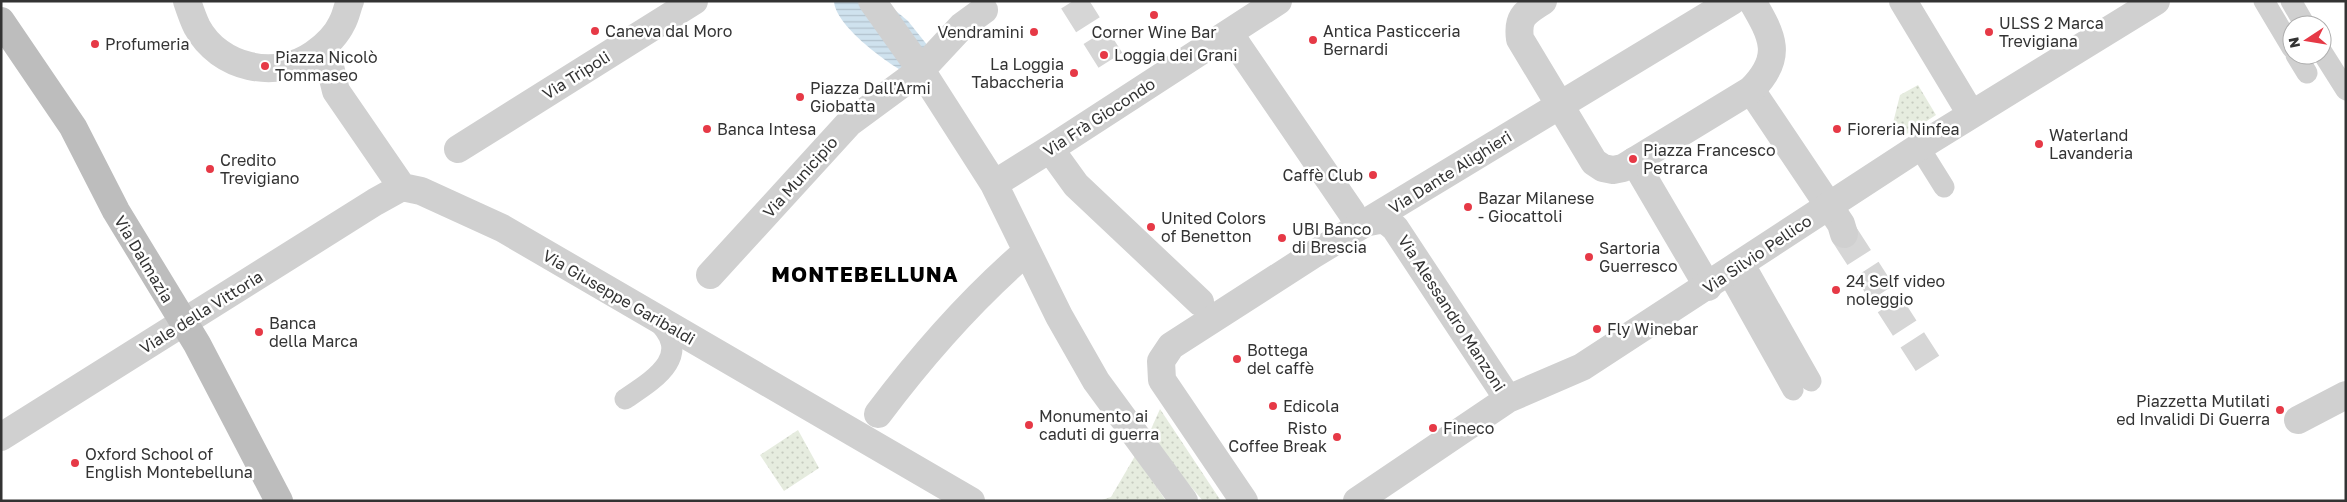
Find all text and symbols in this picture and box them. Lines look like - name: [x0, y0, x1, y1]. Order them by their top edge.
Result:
- marker: Corner Wine Bar: [1148, 9, 1160, 21]
- place label: ULSS 2 Marca Trevigiana: [1999, 13, 2104, 51]
- north arrow: [2282, 15, 2332, 65]
- place label: Caneva dal Moro: [605, 21, 732, 41]
- place label: Antica Pasticceria Bernardi: [1323, 21, 1461, 59]
- place label: Vendramini: [938, 22, 1024, 42]
- place label: Corner Wine Bar: [1092, 22, 1216, 42]
- marker: Caneva dal Moro: [589, 25, 601, 37]
- marker: Vendramini: [1028, 26, 1040, 38]
- marker: ULSS 2 Marca Trevigiana: [1983, 26, 1995, 38]
- place label: Profumeria: [105, 34, 190, 54]
- marker: Antica Pasticceria Bernardi: [1307, 34, 1319, 46]
- text: N: [2284, 36, 2303, 50]
- marker: Profumeria: [89, 38, 101, 50]
- place label: Loggia dei Grani: [1114, 45, 1238, 65]
- street label: Via Tripoli: [539, 46, 613, 104]
- place label: Piazza Nicolò Tommaseo: [275, 47, 378, 85]
- marker: Loggia dei Grani: [1098, 49, 1110, 61]
- place label: La Loggia Tabaccheria: [971, 54, 1064, 92]
- marker: Piazza Nicolò Tommaseo: [259, 60, 271, 72]
- marker: La Loggia Tabaccheria: [1068, 67, 1080, 79]
- street label: Via Frà Giocondo: [1039, 73, 1159, 161]
- place label: Piazza Dall'Armi Giobatta: [810, 78, 931, 116]
- marker: Piazza Dall'Armi Giobatta: [794, 91, 806, 103]
- place label: Banca Intesa: [717, 119, 816, 139]
- place label: Fioreria Ninfea: [1847, 119, 1960, 139]
- marker: Banca Intesa: [701, 123, 713, 135]
- marker: Fioreria Ninfea: [1831, 123, 1843, 135]
- place label: Waterland Lavanderia: [2049, 125, 2133, 163]
- street label: Via Dante Alighieri: [1385, 126, 1515, 218]
- street label: Via Municipio: [758, 132, 842, 222]
- marker: Waterland Lavanderia: [2033, 138, 2045, 150]
- place label: Piazza Francesco Petrarca: [1643, 140, 1776, 178]
- place label: Credito Trevigiano: [220, 150, 299, 188]
- marker: Piazza Francesco Petrarca: [1627, 153, 1639, 165]
- marker: Credito Trevigiano: [204, 163, 216, 175]
- place label: Caffè Club: [1283, 165, 1363, 185]
- marker: Caffè Club: [1367, 169, 1379, 181]
- place label: Bazar Milanese - Giocattoli: [1478, 188, 1594, 226]
- marker: Bazar Milanese - Giocattoli: [1462, 201, 1474, 213]
- place label: United Colors of Benetton: [1161, 208, 1266, 246]
- street label: Via Silvio Pellico: [1699, 210, 1815, 298]
- street label: Via Dalmazia: [110, 212, 178, 306]
- place label: UBI Banco di Brescia: [1292, 219, 1371, 257]
- marker: United Colors of Benetton: [1145, 221, 1157, 233]
- street label: Via Alessandro Manzoni: [1394, 231, 1510, 395]
- marker: UBI Banco di Brescia: [1276, 232, 1288, 244]
- place label: Sartoria Guerresco: [1599, 238, 1678, 276]
- street label: Via Giuseppe Garibaldi: [539, 245, 699, 349]
- marker: Sartoria Guerresco: [1583, 251, 1595, 263]
- district label: MONTEBELLUNA: [771, 261, 959, 287]
- street label: Viale della Vittoria: [136, 266, 266, 358]
- place label: 24 Self video noleggio: [1846, 271, 1945, 309]
- marker: 24 Self video noleggio: [1830, 284, 1842, 296]
- place label: Banca della Marca: [269, 313, 358, 351]
- place label: Fly Winebar: [1607, 319, 1698, 339]
- marker: Fly Winebar: [1591, 323, 1603, 335]
- marker: Banca della Marca: [253, 326, 265, 338]
- place label: Bottega del caffè: [1247, 340, 1314, 378]
- marker: Bottega del caffè: [1231, 353, 1243, 365]
- place label: Piazzetta Mutilati ed Invalidi Di Guerra: [2116, 391, 2270, 429]
- place label: Edicola: [1283, 396, 1339, 416]
- marker: Edicola: [1267, 400, 1279, 412]
- marker: Piazzetta Mutilati ed Invalidi Di Guerra: [2274, 404, 2286, 416]
- place label: Monumento ai caduti di guerra: [1039, 406, 1159, 444]
- place label: Risto Coffee Break: [1228, 418, 1327, 456]
- place label: Fineco: [1443, 418, 1494, 438]
- marker: Monumento ai caduti di guerra: [1023, 419, 1035, 431]
- marker: Fineco: [1427, 422, 1439, 434]
- marker: Risto Coffee Break: [1331, 431, 1343, 443]
- place label: Oxford School of English Montebelluna: [85, 444, 253, 482]
- marker: Oxford School of English Montebelluna: [69, 457, 81, 469]

